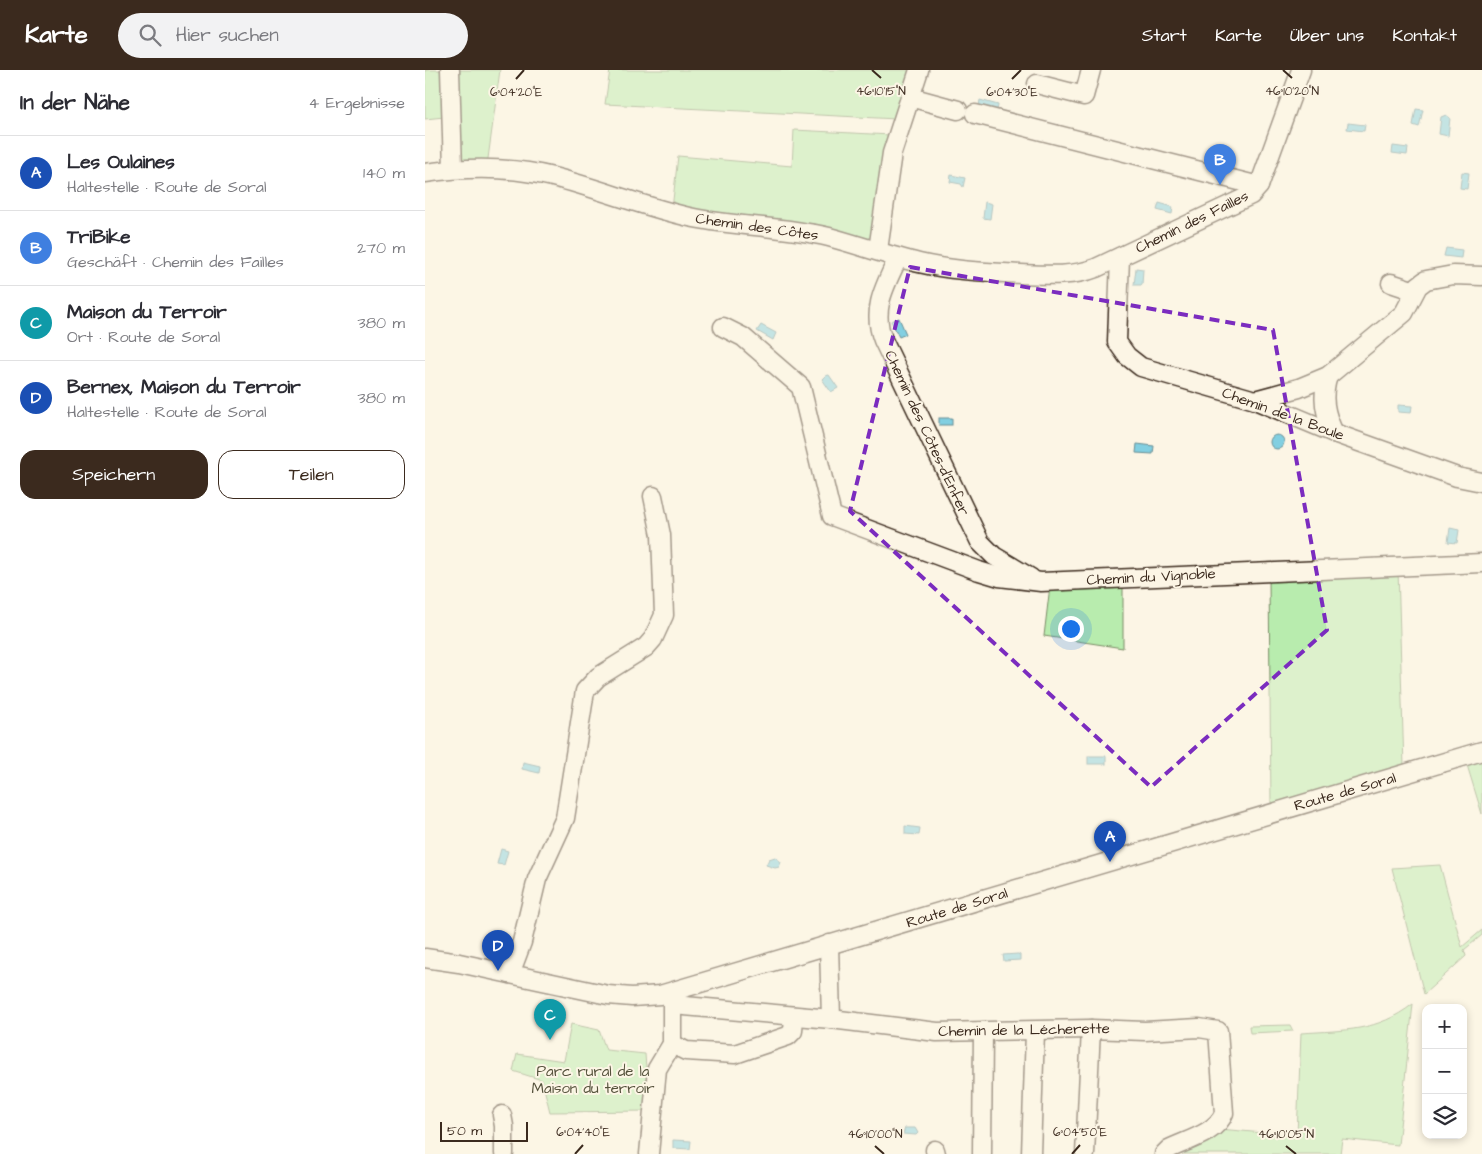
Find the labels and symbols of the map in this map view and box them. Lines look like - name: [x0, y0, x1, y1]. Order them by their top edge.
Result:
- text: 46°10'15"N: [856, 83, 906, 100]
- text: 46°10'20"N: [1265, 83, 1320, 100]
- text: 6°04'20"E: [490, 84, 542, 101]
- text: 6°04'30"E: [986, 84, 1038, 101]
- pin: B: [1204, 144, 1236, 185]
- street label: Chemin des Failles: [1132, 185, 1253, 259]
- street label: Chemin des Côtes: [694, 208, 820, 246]
- street label: Chemin des Côtes-d'Enfer: [879, 347, 975, 519]
- street label: Chemin de la Boule: [1219, 382, 1347, 446]
- street label: Chemin du Vignoble: [1086, 563, 1216, 592]
- your location: [1058, 616, 1084, 642]
- street label: Route de Soral: [1292, 767, 1398, 817]
- pin: A: [1094, 821, 1126, 862]
- street label: Route de Soral: [904, 883, 1010, 933]
- pin: D: [482, 930, 514, 971]
- pin: C: [534, 999, 566, 1040]
- street label: Chemin de la Lécherette: [938, 1018, 1110, 1042]
- park label: Parc rural de la Maison du terroir: [532, 1061, 654, 1099]
- scale bar: [440, 1119, 527, 1142]
- text: 6°04'40"E: [556, 1124, 610, 1141]
- text: 6°04'50"E: [1053, 1124, 1107, 1141]
- text: 46°10'00"N: [848, 1126, 903, 1143]
- text: 46°10'05"N: [1258, 1126, 1314, 1143]

